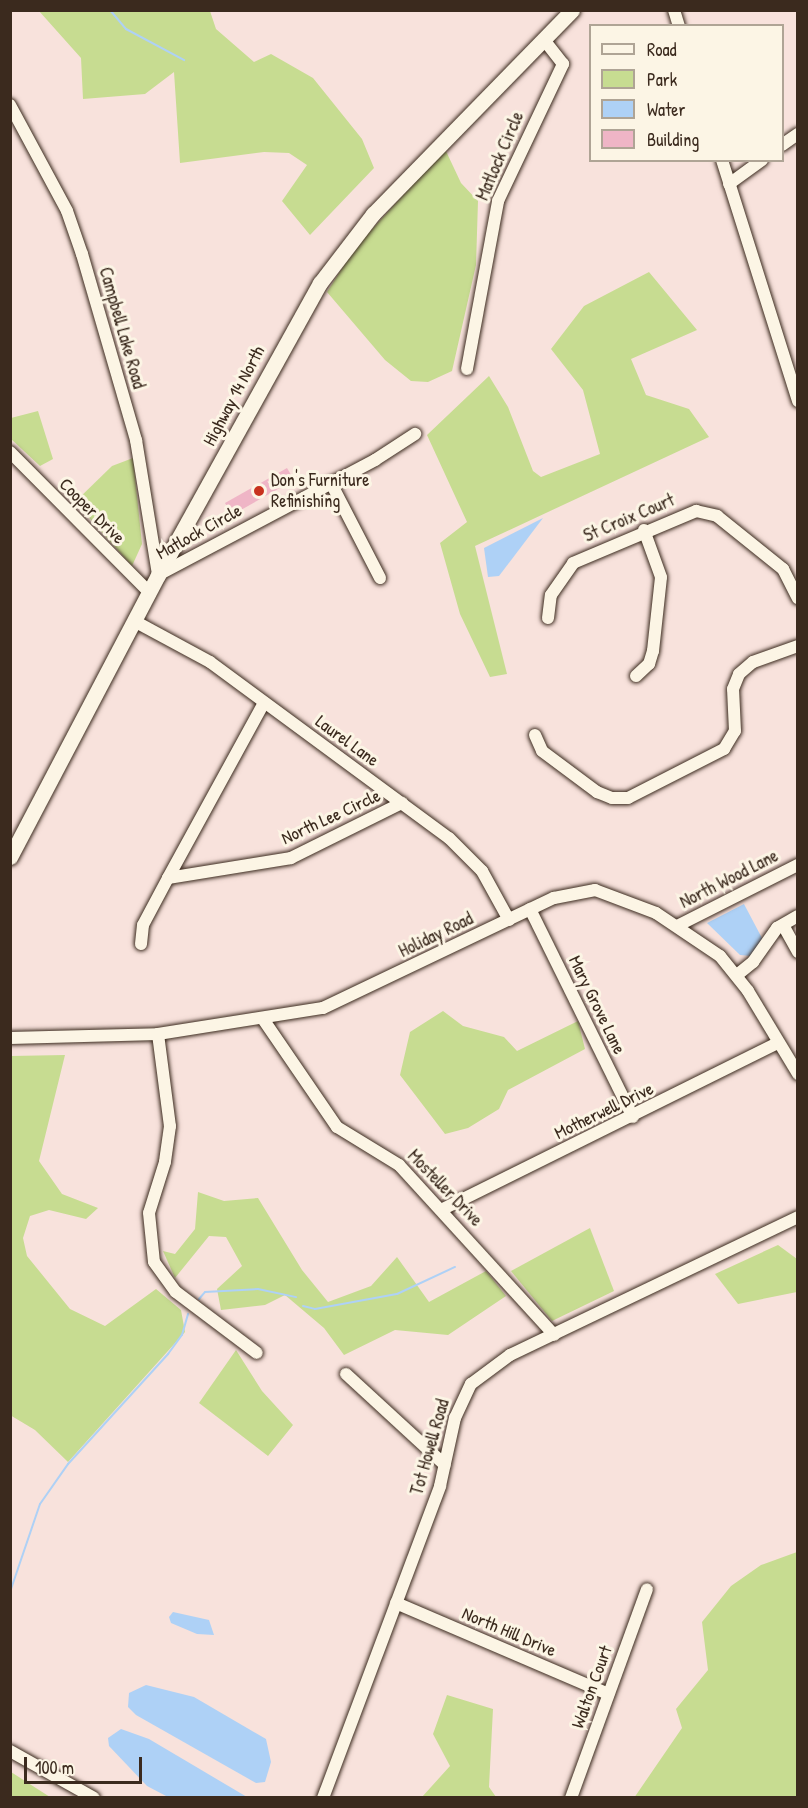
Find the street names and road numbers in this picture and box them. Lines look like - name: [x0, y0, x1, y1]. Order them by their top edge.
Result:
- street label: Matlock Circle: [472, 108, 528, 204]
- street label: Campbell Lake Road: [94, 265, 150, 391]
- street label: Highway 14 North: [199, 342, 269, 450]
- street label: Cooper Drive: [55, 474, 129, 548]
- street label: St Croix Court: [580, 489, 678, 547]
- street label: Matlock Circle: [153, 500, 245, 564]
- street label: Laurel Lane: [311, 711, 383, 771]
- street label: North Lee Circle: [278, 785, 384, 849]
- street label: North Wood Lane: [676, 845, 782, 913]
- street label: Holiday Road: [395, 908, 477, 962]
- street label: Mary Grove Lane: [564, 952, 630, 1058]
- street label: Motherwell Drive: [551, 1078, 657, 1144]
- street label: Mosteller Drive: [403, 1145, 487, 1231]
- street label: Tot Howell Road: [406, 1397, 454, 1497]
- street label: North Hill Drive: [459, 1603, 559, 1661]
- street label: Walton Court: [567, 1643, 617, 1731]

